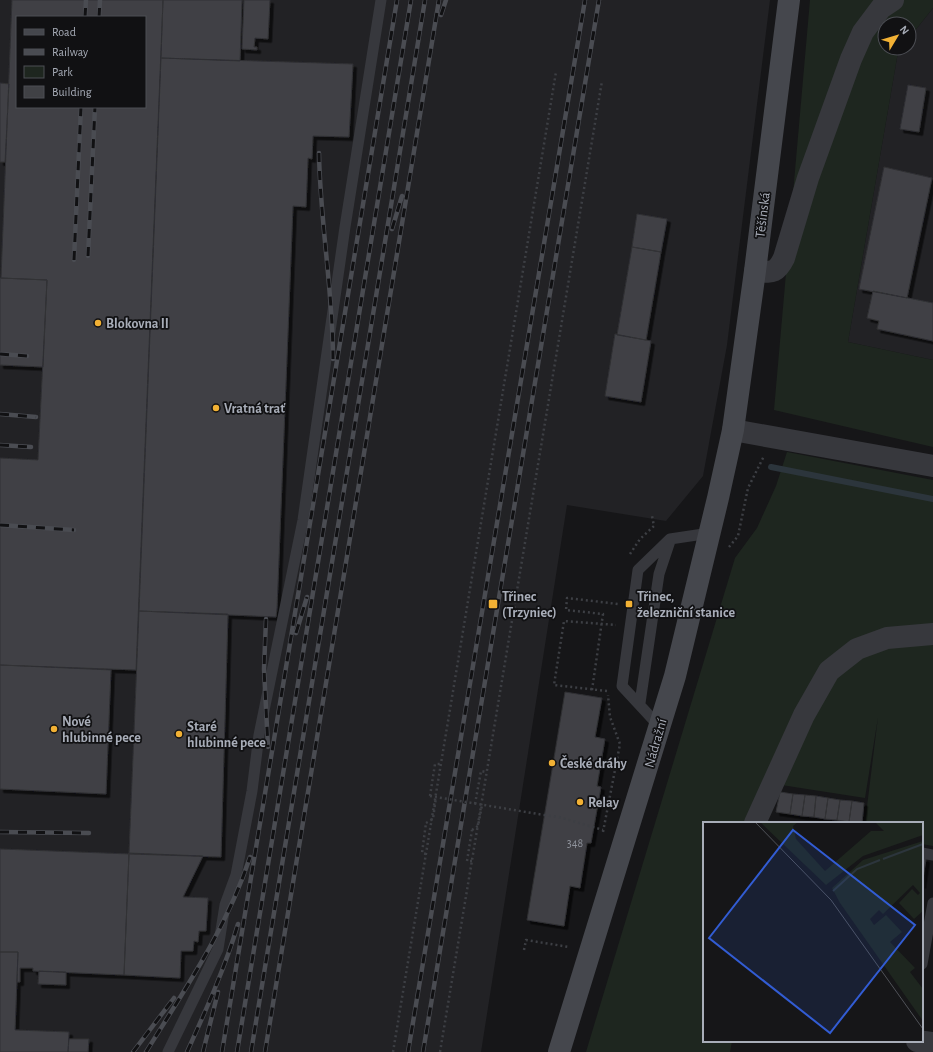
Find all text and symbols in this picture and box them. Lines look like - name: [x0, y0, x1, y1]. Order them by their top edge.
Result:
- legend: [16, 16, 146, 108]
- north arrow: [877, 16, 917, 56]
- text: N: [898, 24, 911, 37]
- text: Road: [52, 26, 76, 38]
- text: Railway: [52, 46, 88, 59]
- text: Park: [52, 66, 73, 78]
- text: Building: [52, 86, 92, 98]
- street label: Těšínská: [753, 191, 773, 239]
- place label: Blokovna II: [106, 317, 169, 331]
- marker: Blokovna II: [93, 318, 103, 328]
- place label: Vratná trať: [224, 402, 286, 416]
- marker: Vratná trať: [211, 403, 221, 413]
- place label: Třinec (Trzyniec): [502, 590, 557, 620]
- place label: Třinec, železniční stanice: [637, 590, 735, 620]
- marker: Třinec (Trzyniec): [487, 598, 499, 610]
- marker: Třinec, železniční stanice: [624, 599, 634, 609]
- place label: Nové hlubinné pece: [62, 715, 141, 745]
- street label: Nádražní: [642, 717, 670, 769]
- place label: Staré hlubinné pece: [187, 720, 266, 750]
- marker: Nové hlubinné pece: [49, 724, 59, 734]
- marker: Staré hlubinné pece: [174, 729, 184, 739]
- place label: České dráhy: [560, 755, 628, 771]
- marker: České dráhy: [547, 758, 557, 768]
- place label: Relay: [588, 796, 620, 810]
- marker: Relay: [575, 797, 585, 807]
- inset map: [703, 822, 923, 1042]
- house number: 348: [567, 837, 584, 849]

